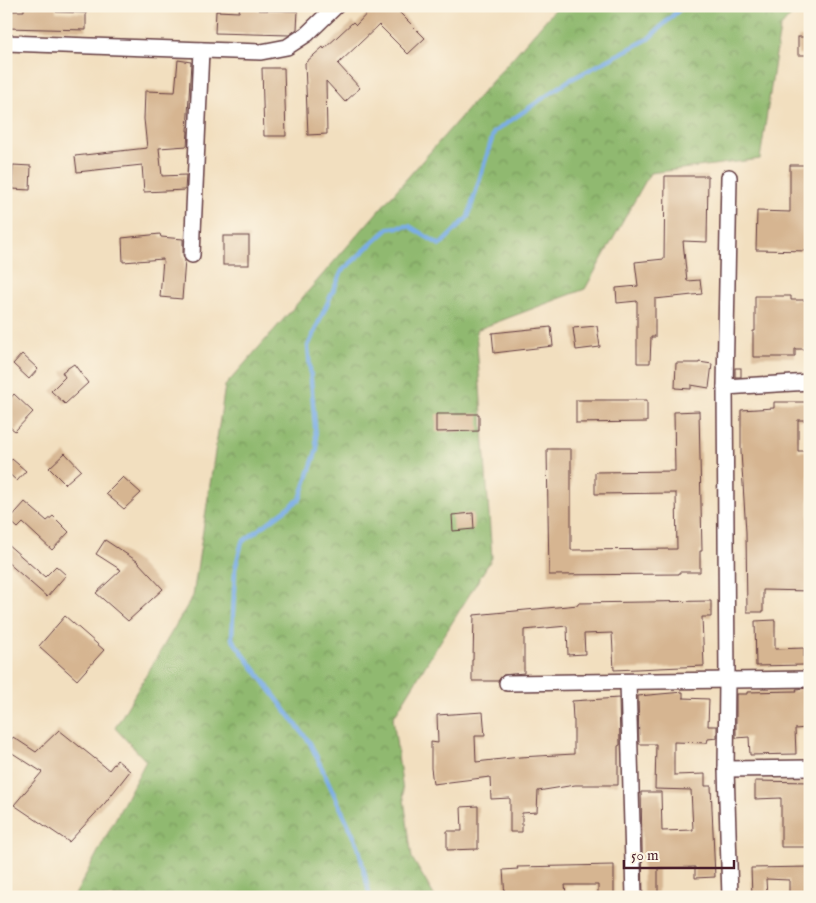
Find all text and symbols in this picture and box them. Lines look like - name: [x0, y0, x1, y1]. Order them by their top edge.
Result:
- scale bar: [624, 838, 734, 870]
- text: 50 m: [631, 846, 659, 865]

